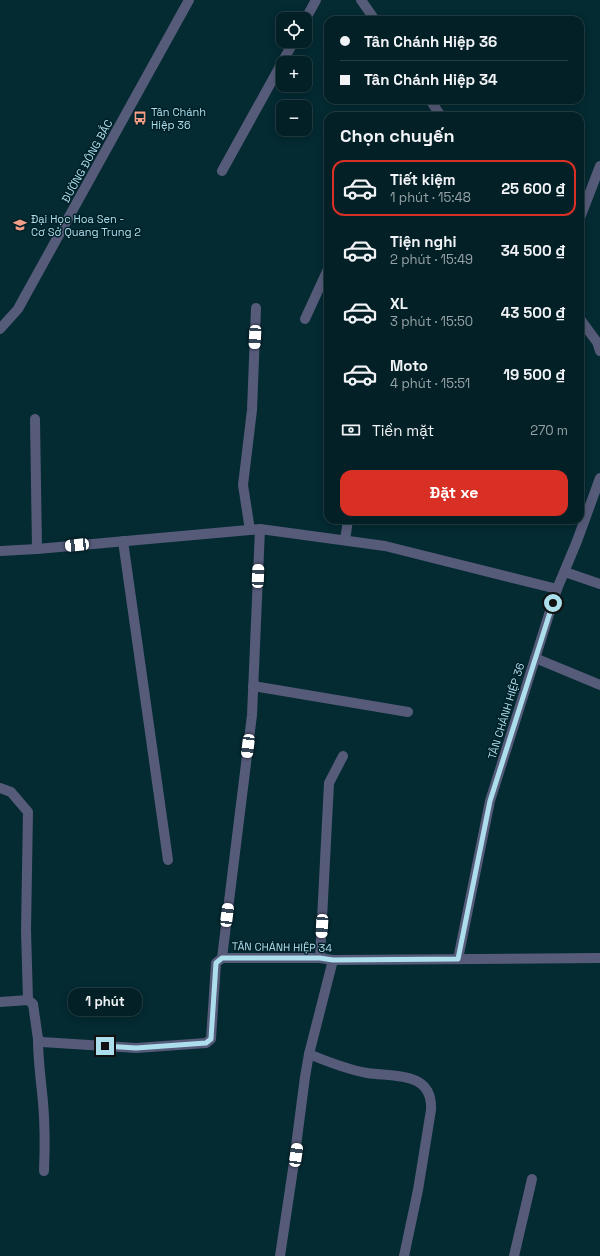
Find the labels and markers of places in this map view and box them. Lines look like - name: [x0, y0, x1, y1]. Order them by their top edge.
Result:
- place label: Tân Chánh Hiệp 36: [151, 105, 206, 132]
- bus stop icon: Tân Chánh Hiệp 36: [132, 110, 148, 126]
- place label: Đại Học Hoa Sen - Cơ Sở Quang Trung 2: [31, 212, 141, 239]
- school or university icon: Đại Học Hoa Sen - Cơ Sở Quang Trung 2: [12, 217, 28, 233]

